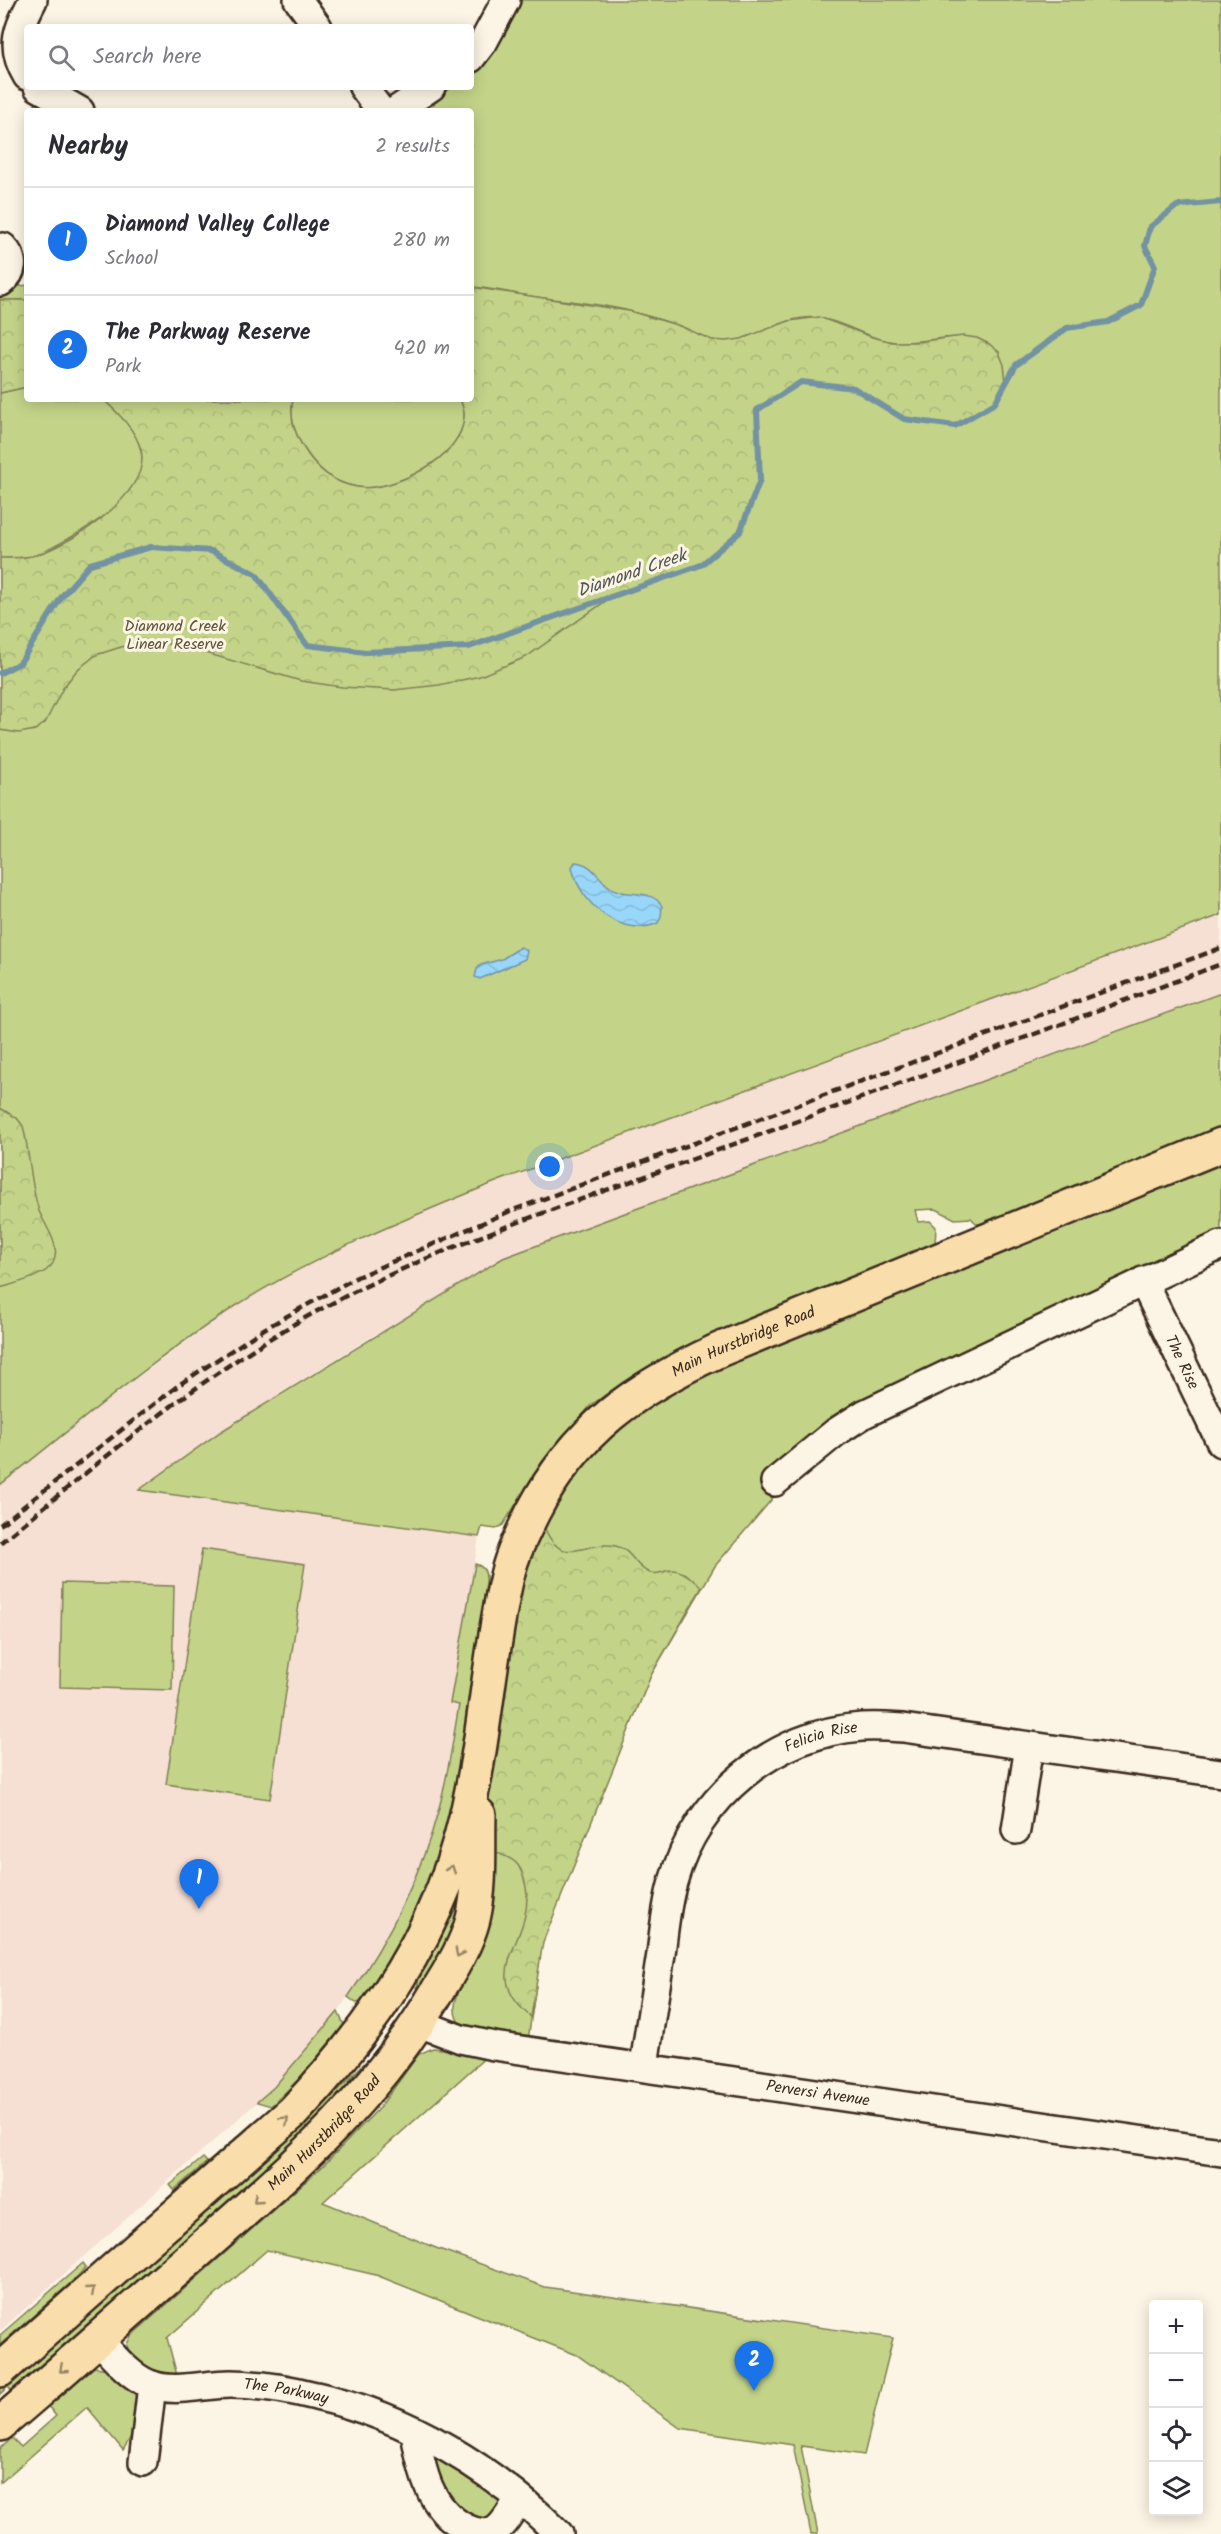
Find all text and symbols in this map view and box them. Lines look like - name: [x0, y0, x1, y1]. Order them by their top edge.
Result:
- search box: [24, 24, 474, 90]
- text: Search here: [93, 40, 201, 75]
- icon: search: [45, 41, 78, 74]
- text: Nearby: [48, 126, 128, 168]
- text: 2 results: [375, 131, 450, 163]
- text: Diamond Valley College: [105, 208, 330, 243]
- text: 1: [64, 225, 71, 257]
- text: 280 m: [392, 225, 450, 257]
- text: School: [105, 243, 158, 275]
- text: The Parkway Reserve: [105, 316, 310, 351]
- text: 2: [62, 333, 73, 365]
- text: 420 m: [393, 333, 450, 365]
- text: Park: [105, 351, 141, 383]
- water label: Diamond Creek: [573, 541, 693, 606]
- park label: Diamond Creek Linear Reserve: [124, 614, 226, 657]
- your location: [535, 1152, 564, 1181]
- street label: Main Hurstbridge Road: [667, 1299, 820, 1384]
- street label: The Rise: [1158, 1331, 1206, 1394]
- street label: Felicia Rise: [780, 1715, 859, 1759]
- pin: 1: [180, 1860, 218, 1909]
- one-way arrow: [443, 1864, 456, 1875]
- one-way arrow: [455, 1947, 466, 1957]
- street label: Main Hurstbridge Road: [262, 2068, 388, 2197]
- street label: Perversi Avenue: [764, 2073, 871, 2113]
- one-way arrow: [278, 2116, 289, 2127]
- one-way arrow: [253, 2192, 264, 2203]
- one-way arrow: [84, 2286, 95, 2297]
- map controls: [1149, 2300, 1203, 2516]
- button: +: [1149, 2300, 1203, 2354]
- pin: 2: [734, 2342, 774, 2391]
- button: −: [1149, 2354, 1203, 2408]
- one-way arrow: [59, 2362, 70, 2373]
- street label: The Parkway: [243, 2372, 332, 2411]
- button: locate: [1149, 2408, 1203, 2462]
- button: layers: [1149, 2462, 1203, 2516]

